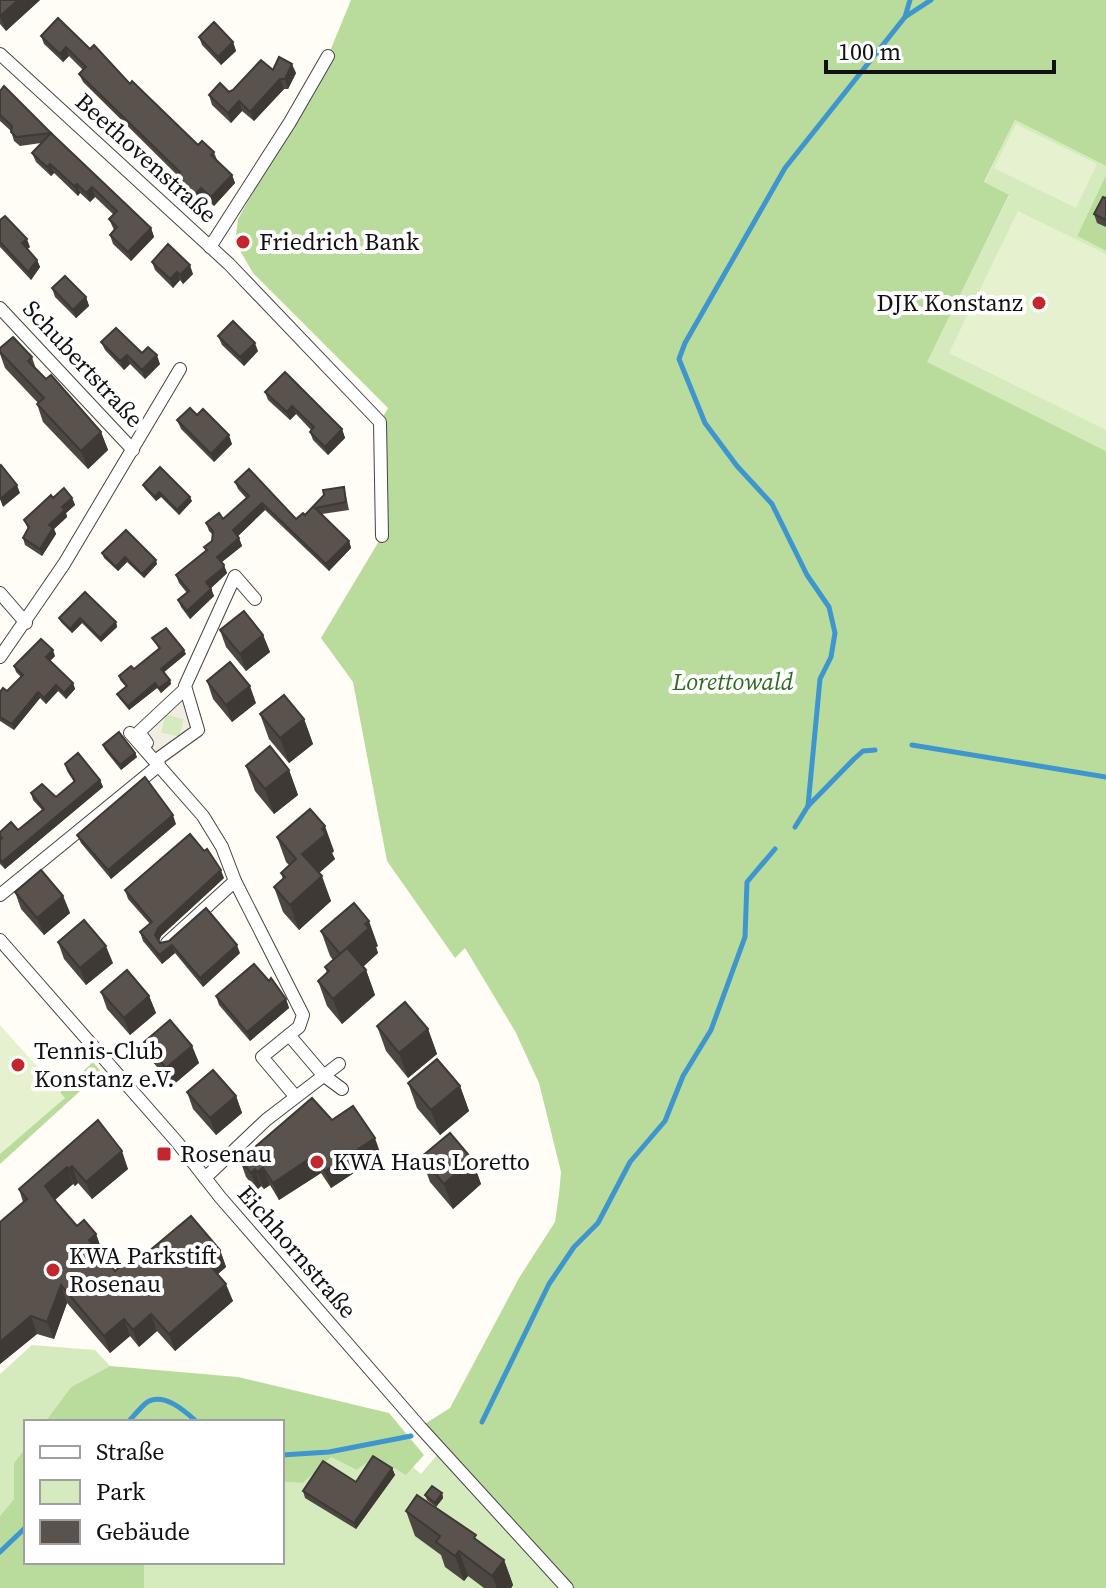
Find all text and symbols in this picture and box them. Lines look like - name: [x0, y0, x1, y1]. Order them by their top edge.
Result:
- scale bar: [826, 24, 1054, 74]
- text: 100 m: [838, 35, 901, 68]
- street label: Beethovenstraße: [68, 85, 224, 230]
- place label: Friedrich Bank: [259, 225, 420, 258]
- marker: Friedrich Bank: [234, 233, 252, 251]
- place label: DJK Konstanz: [877, 286, 1023, 319]
- street label: Schubertstraße: [16, 293, 151, 435]
- marker: DJK Konstanz: [1030, 294, 1048, 312]
- park label: Lorettowald: [672, 665, 794, 698]
- place label: Tennis-Club Konstanz e.V.: [34, 1034, 175, 1095]
- marker: Tennis-Club Konstanz e.V.: [9, 1056, 27, 1074]
- place label: Rosenau: [180, 1137, 272, 1170]
- marker: Rosenau: [155, 1145, 173, 1163]
- place label: KWA Haus Loretto: [333, 1145, 530, 1178]
- marker: KWA Haus Loretto: [308, 1153, 326, 1171]
- street label: Eichhornstraße: [230, 1178, 364, 1325]
- place label: KWA Parkstift Rosenau: [69, 1239, 217, 1300]
- marker: KWA Parkstift Rosenau: [44, 1261, 62, 1279]
- legend: [24, 1420, 284, 1564]
- text: Straße: [96, 1435, 164, 1468]
- text: Park: [96, 1475, 146, 1508]
- text: Gebäude: [96, 1515, 190, 1548]

